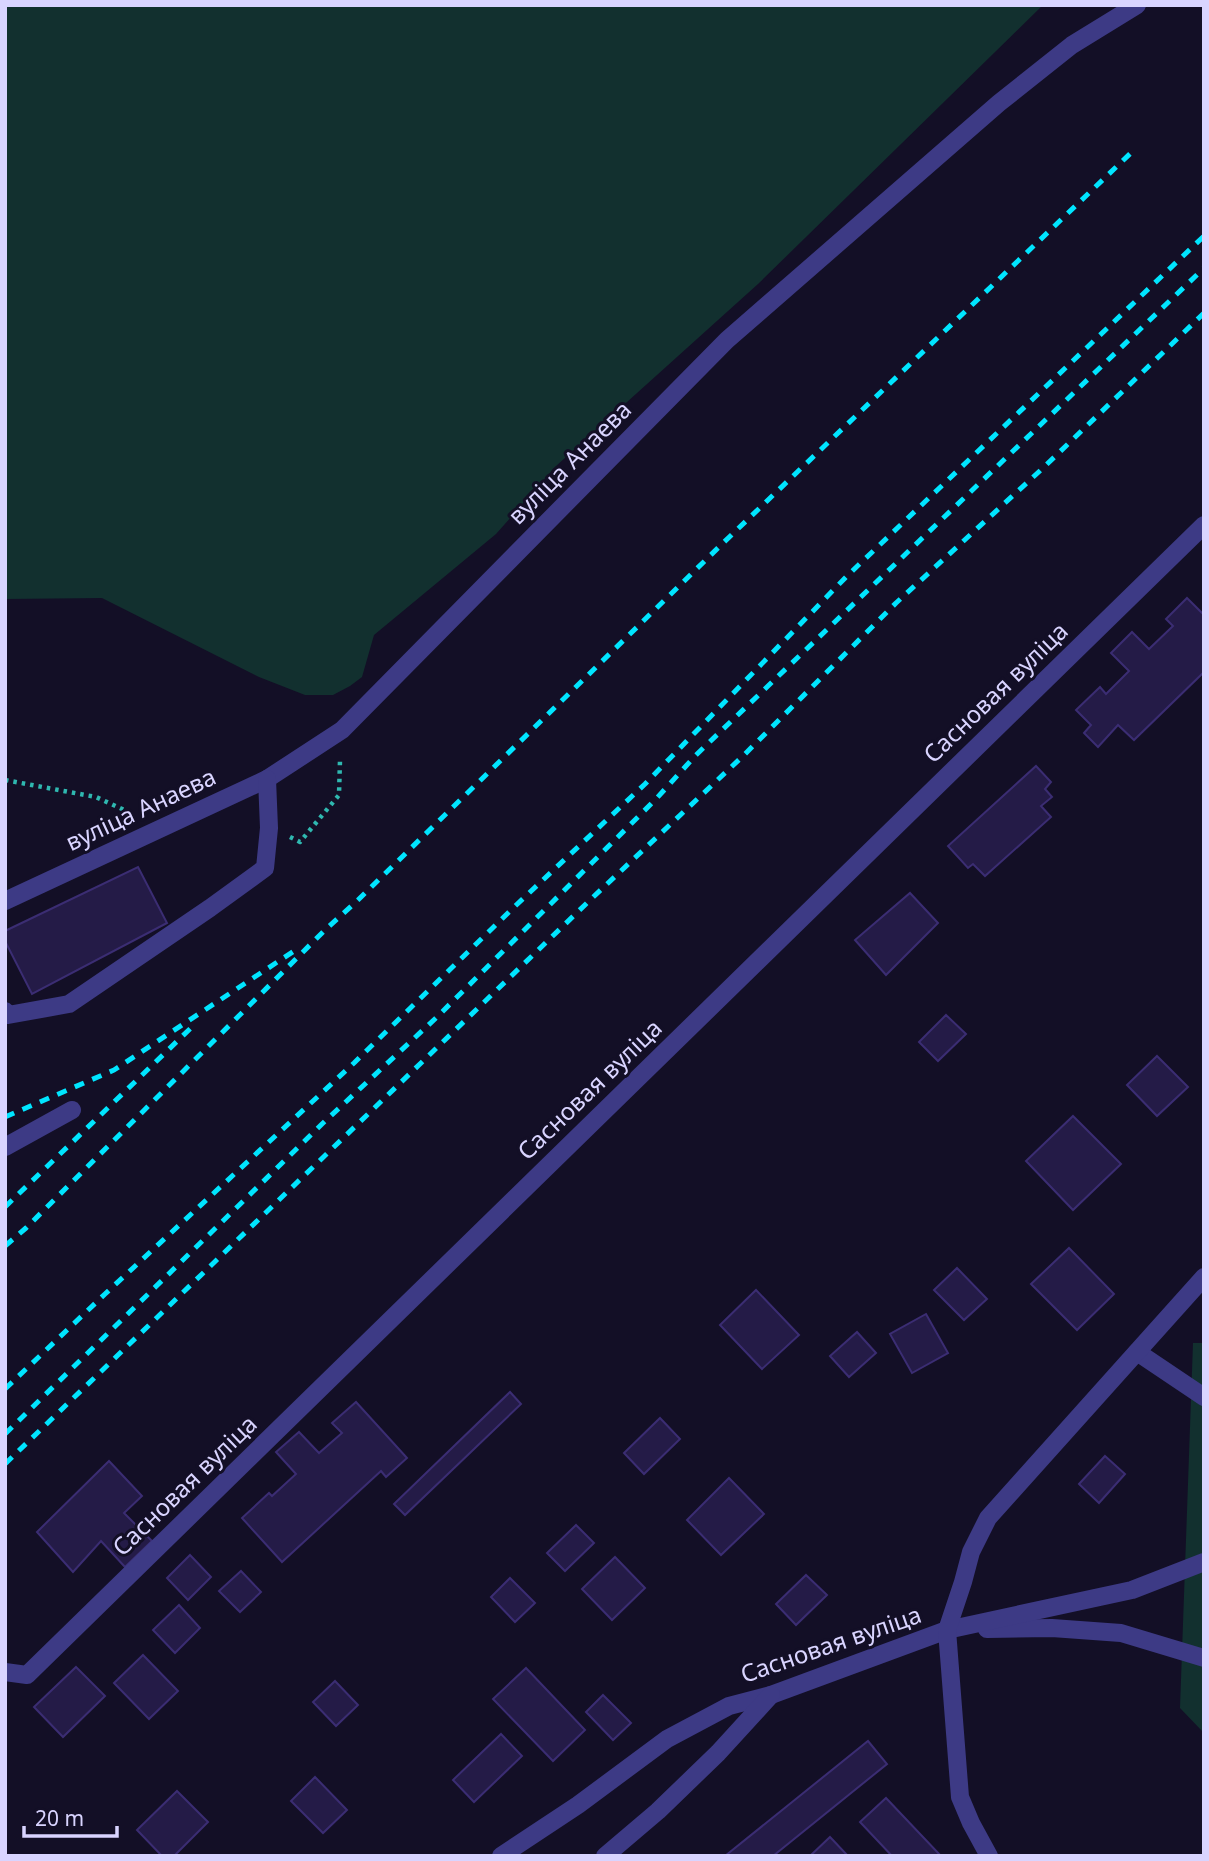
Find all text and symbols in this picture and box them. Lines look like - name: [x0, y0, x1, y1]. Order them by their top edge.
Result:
- street label: вуліца Анаева: [500, 393, 638, 531]
- street label: Сасновая вуліца: [915, 614, 1074, 769]
- street label: вуліца Анаева: [60, 759, 221, 858]
- street label: Сасновая вуліца: [509, 1011, 668, 1166]
- street label: Сасновая вуліца: [104, 1407, 263, 1562]
- street label: Сасновая вуліца: [736, 1597, 925, 1690]
- scale bar: [24, 1794, 117, 1838]
- text: 20 m: [35, 1804, 84, 1832]

